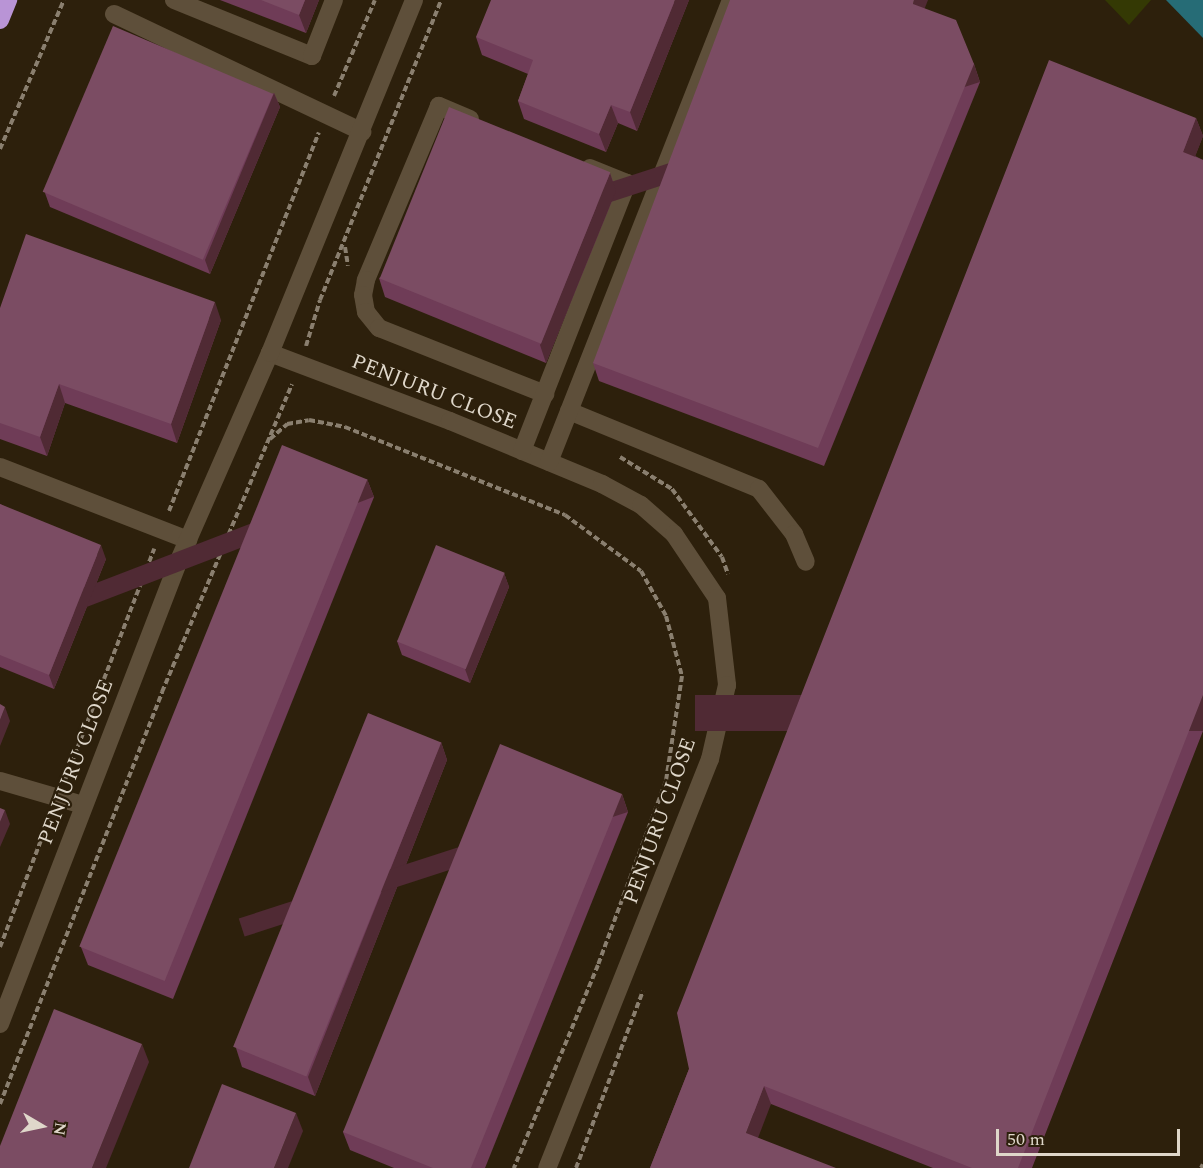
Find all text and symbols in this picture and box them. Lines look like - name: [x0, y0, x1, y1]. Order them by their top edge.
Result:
- street label: PENJURU CLOSE: [348, 349, 520, 435]
- street label: PENJURU CLOSE: [33, 676, 119, 848]
- street label: PENJURU CLOSE: [618, 734, 702, 908]
- north arrow: [12, 1096, 72, 1156]
- scale bar: [999, 1117, 1184, 1155]
- text: N: [47, 1120, 73, 1137]
- text: 50 m: [1007, 1126, 1045, 1153]

